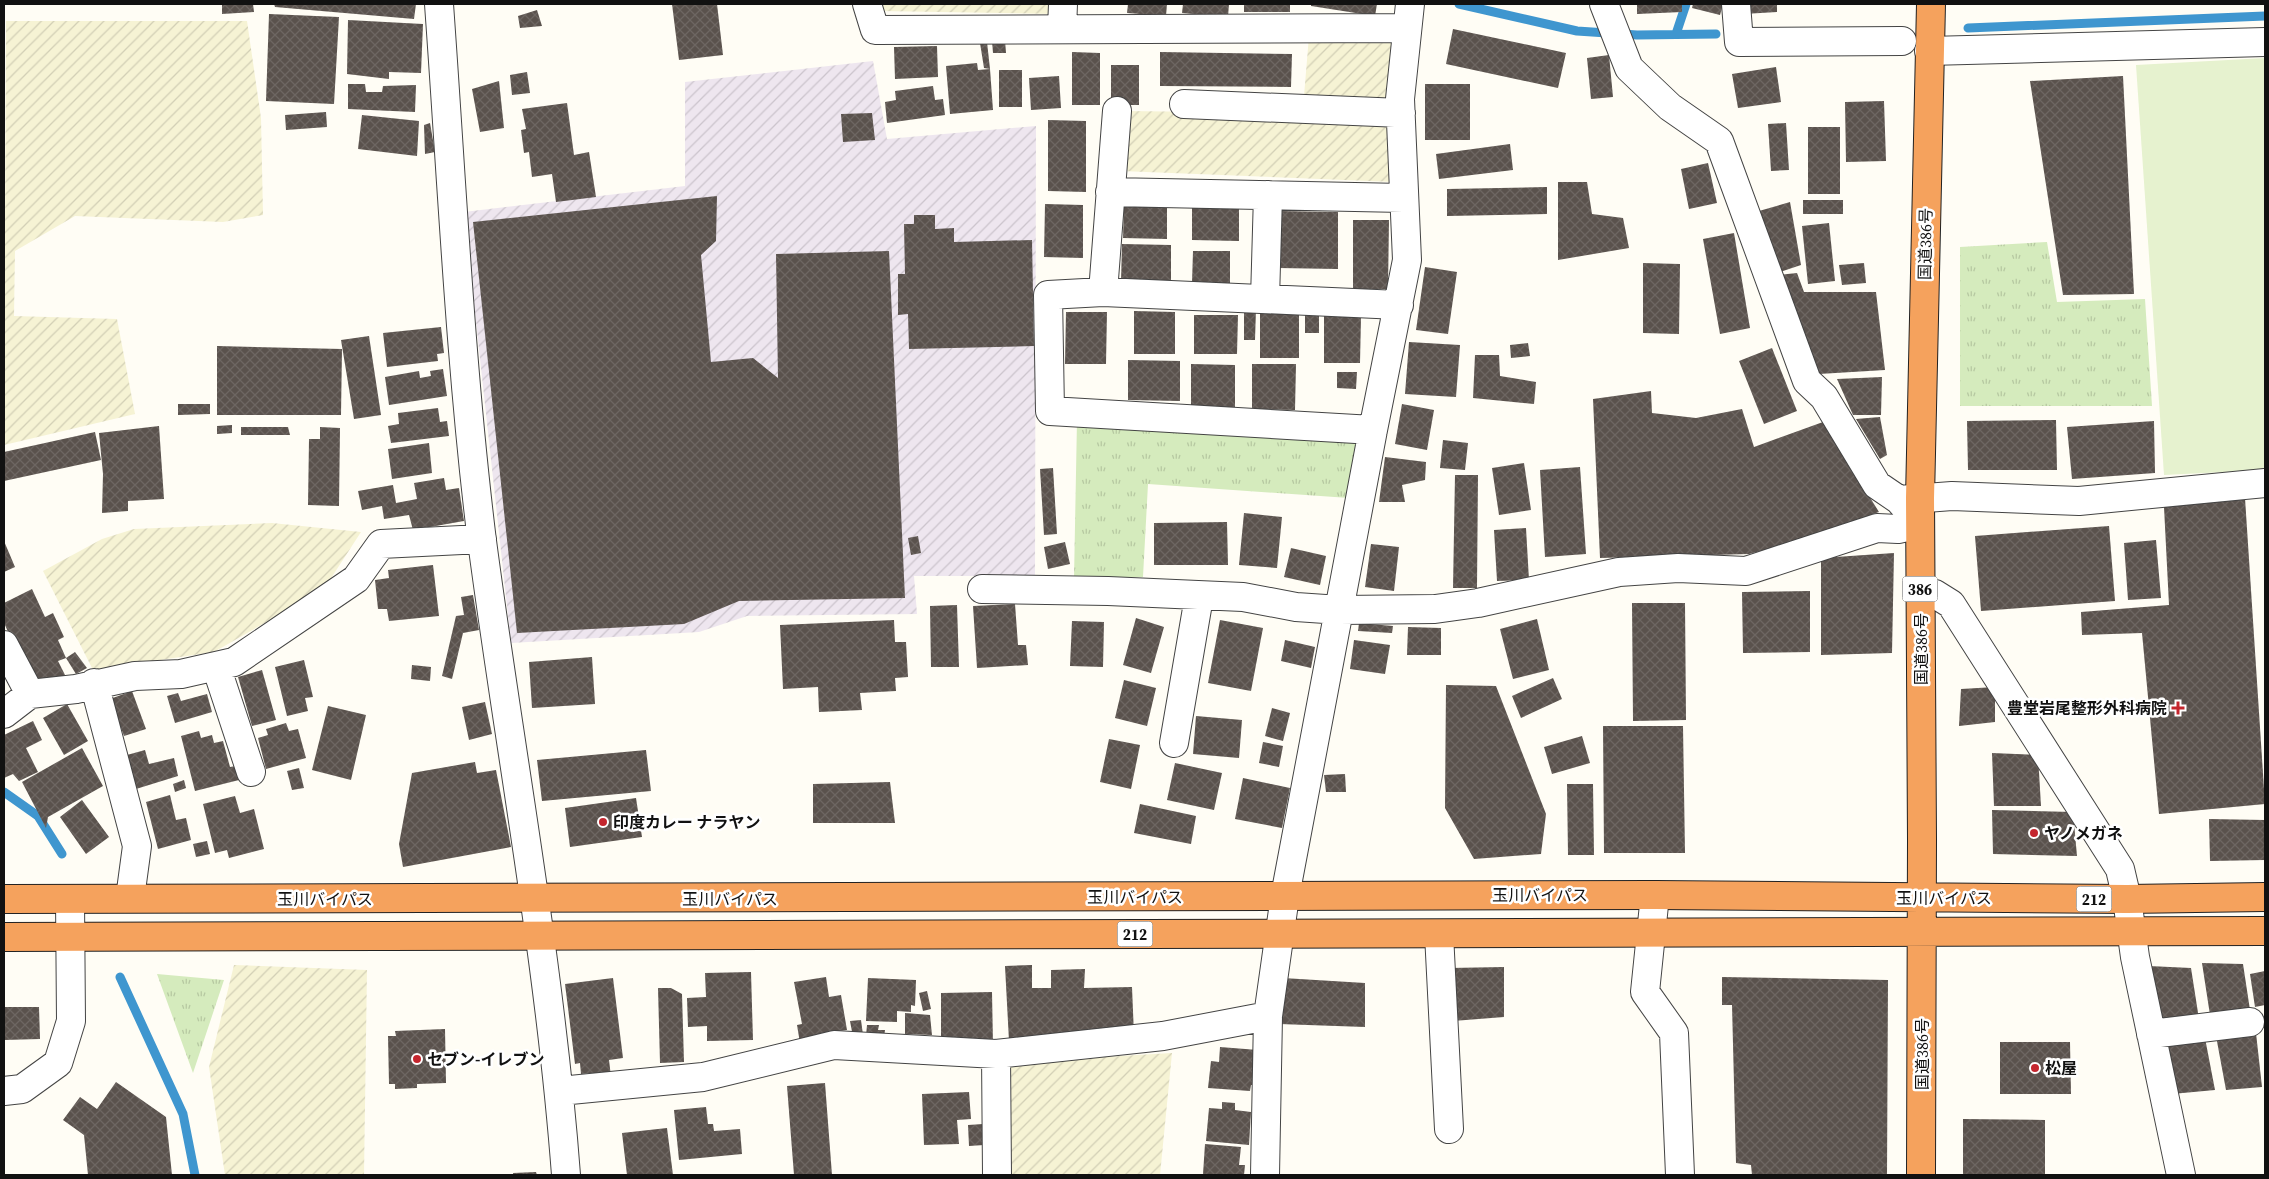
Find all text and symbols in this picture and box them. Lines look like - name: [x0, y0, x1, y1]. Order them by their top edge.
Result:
- street label: 国道386号: [1913, 208, 1937, 280]
- road number: 386: [1902, 576, 1938, 602]
- street label: 国道386号: [1910, 613, 1932, 685]
- place label: 豊堂岩尾整形外科病院: [2007, 697, 2167, 719]
- marker: 豊堂岩尾整形外科病院: [2171, 701, 2185, 715]
- place label: 印度カレー ナラヤン: [613, 811, 760, 833]
- marker: 印度カレー ナラヤン: [597, 816, 609, 828]
- place label: ヤノメガネ: [2044, 822, 2123, 844]
- marker: ヤノメガネ: [2028, 827, 2040, 839]
- street label: 玉川バイパス: [1492, 884, 1588, 906]
- street label: 玉川バイパス: [1087, 886, 1183, 908]
- road number: 212: [2076, 886, 2112, 912]
- street label: 玉川バイパス: [1896, 887, 1992, 909]
- street label: 玉川バイパス: [277, 888, 373, 910]
- street label: 玉川バイパス: [682, 888, 778, 910]
- road number: 212: [1118, 922, 1152, 946]
- street label: 国道386号: [1911, 1018, 1933, 1090]
- place label: セブン-イレブン: [427, 1048, 544, 1070]
- marker: セブン-イレブン: [411, 1053, 423, 1065]
- place label: 松屋: [2045, 1057, 2077, 1079]
- marker: 松屋: [2029, 1062, 2041, 1074]

